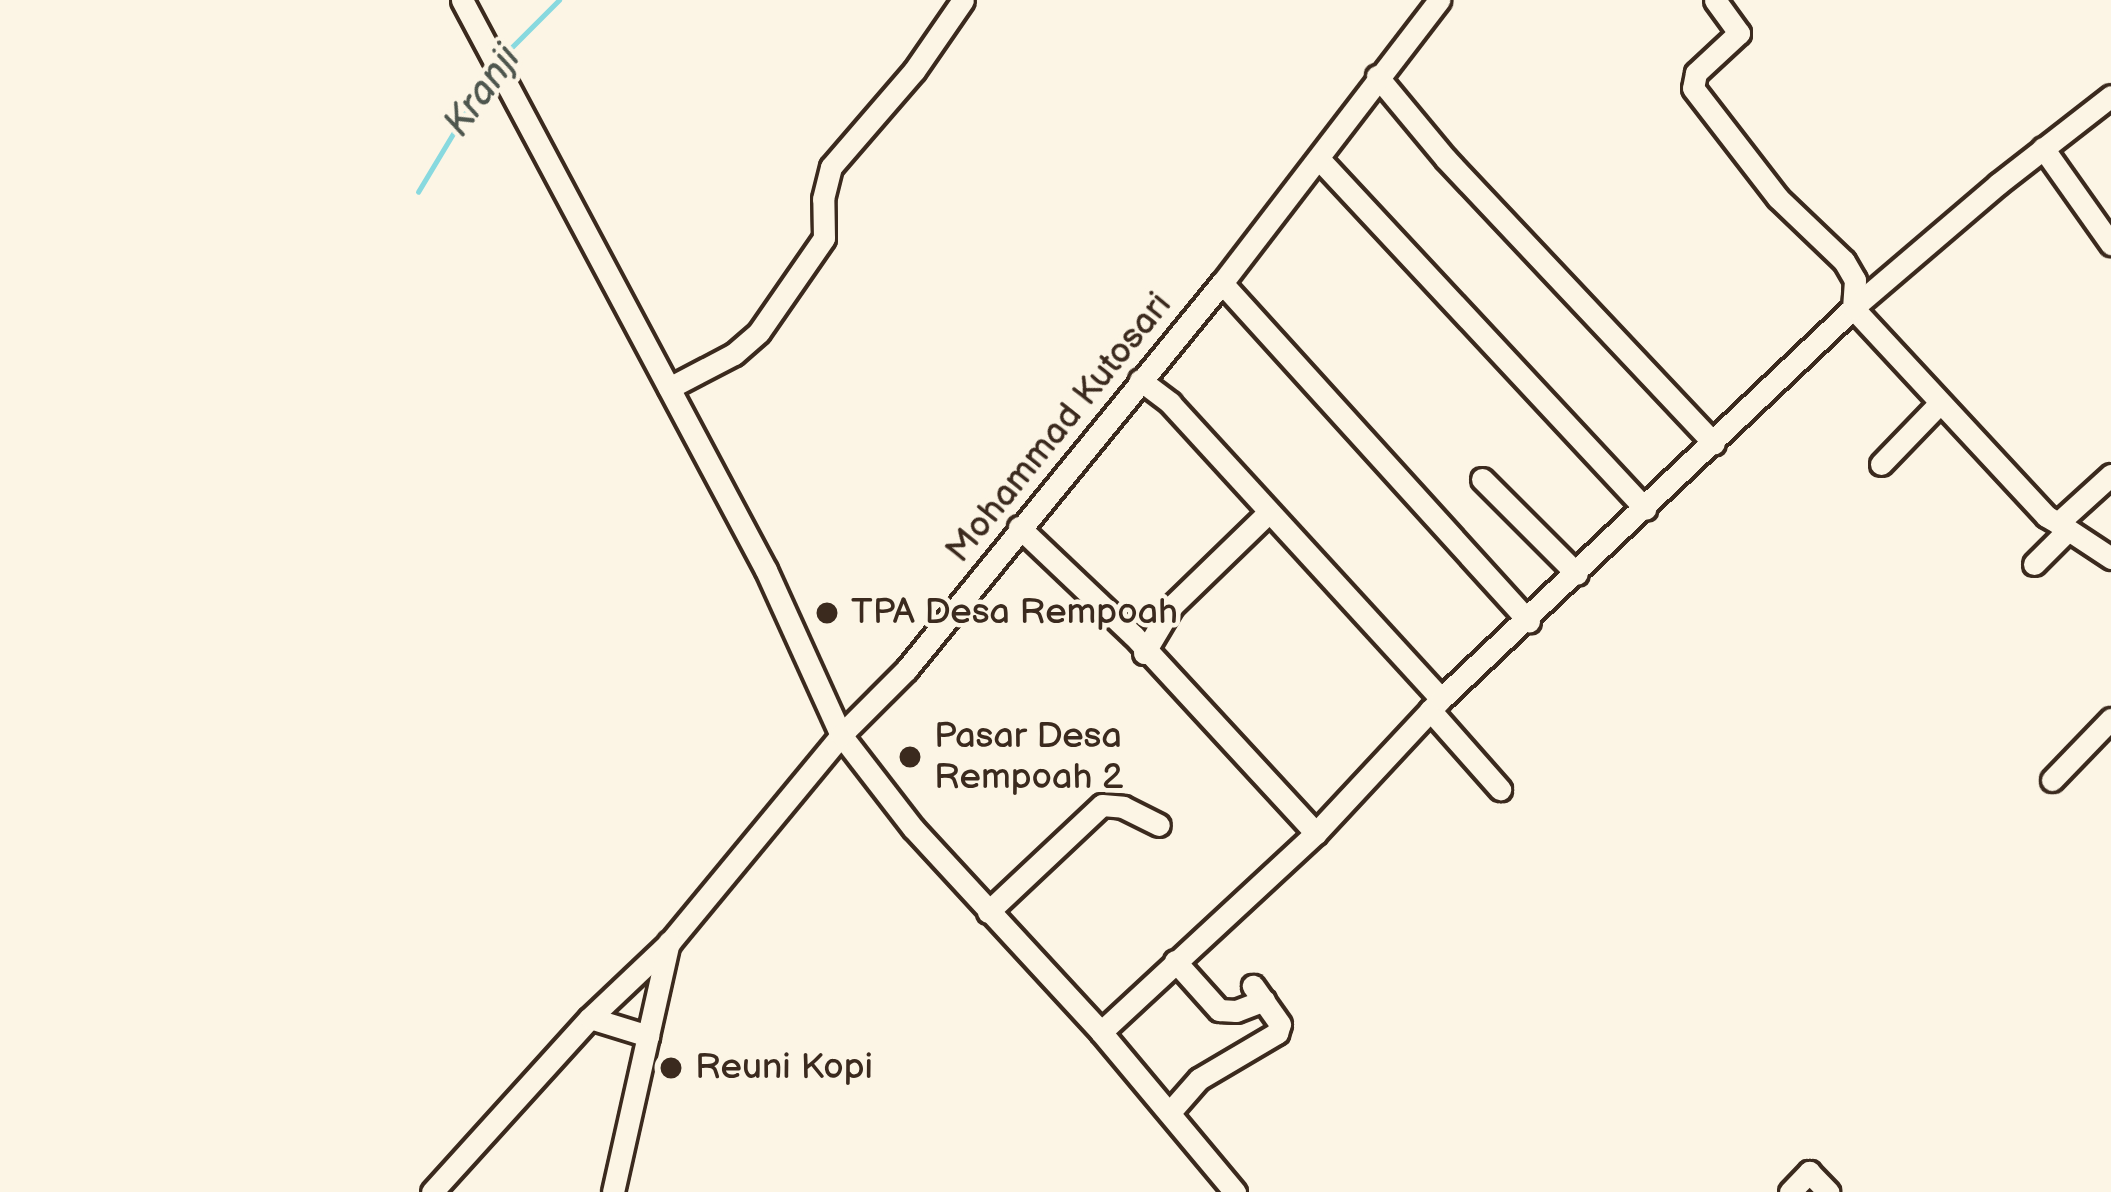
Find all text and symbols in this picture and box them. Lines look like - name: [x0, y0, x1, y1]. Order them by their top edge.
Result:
- water label: Kranji: [435, 38, 531, 146]
- street label: Mohammad Kutosari: [937, 284, 1181, 572]
- place label: TPA Desa Rempoah: [851, 591, 1178, 635]
- marker: TPA Desa Rempoah: [814, 600, 840, 626]
- place label: Pasar Desa Rempoah 2: [934, 714, 1123, 799]
- marker: Pasar Desa Rempoah 2: [897, 744, 923, 770]
- place label: Reuni Kopi: [695, 1046, 873, 1090]
- marker: Reuni Kopi: [658, 1055, 684, 1081]

